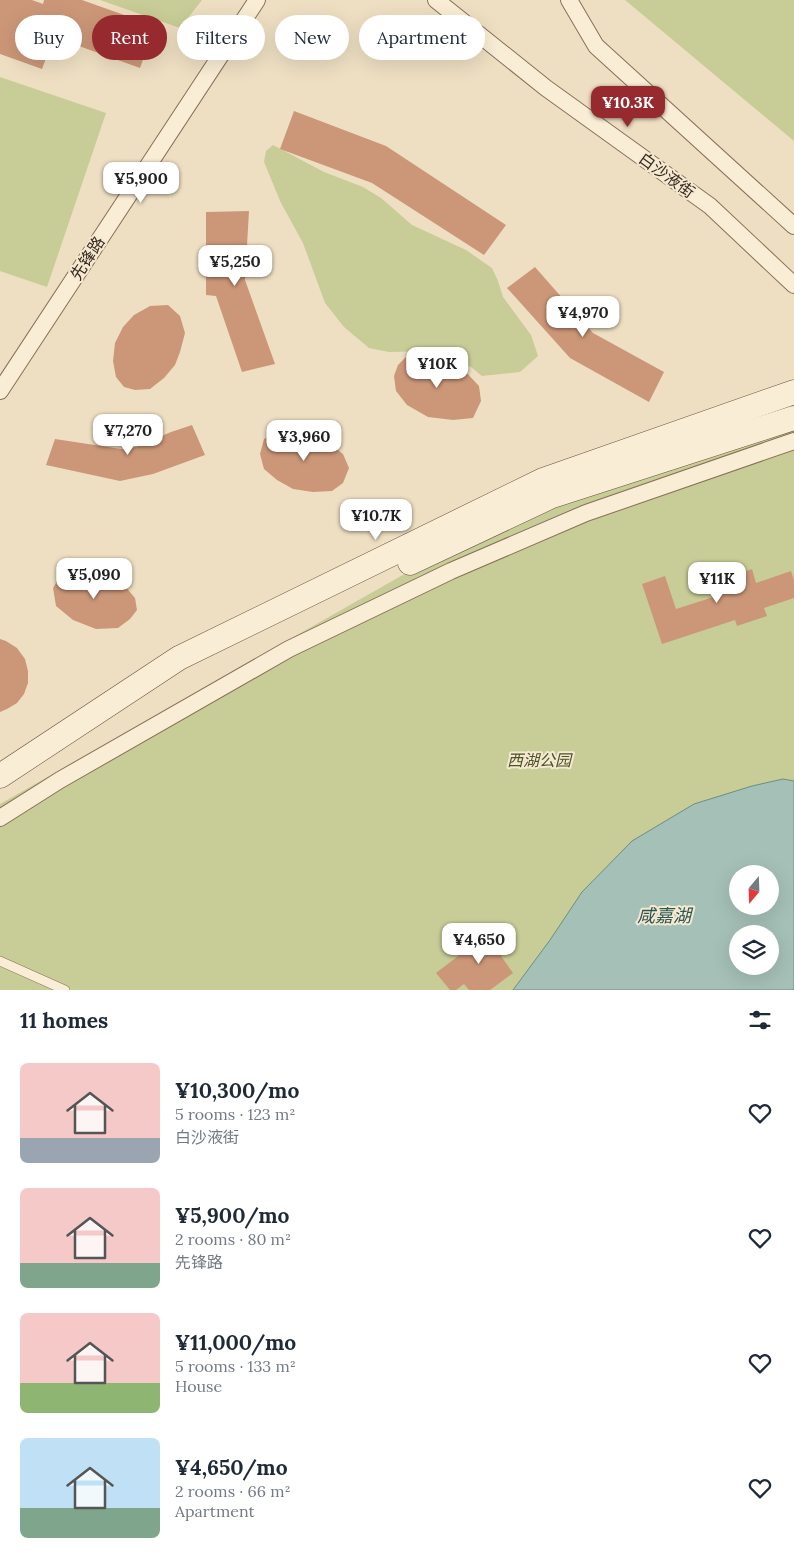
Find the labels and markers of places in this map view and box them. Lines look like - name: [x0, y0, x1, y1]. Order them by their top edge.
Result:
- pin: ¥10.3K: [587, 86, 669, 128]
- pin: ¥5,900: [100, 162, 182, 204]
- pin: ¥5,250: [194, 244, 276, 287]
- pin: ¥4,970: [542, 296, 624, 338]
- pin: ¥10K: [407, 346, 467, 389]
- pin: ¥7,270: [87, 414, 169, 456]
- pin: ¥3,960: [263, 420, 345, 462]
- pin: ¥10.7K: [335, 498, 417, 541]
- pin: ¥5,090: [53, 558, 135, 600]
- pin: ¥11K: [687, 562, 747, 604]
- pin: ¥4,650: [438, 922, 520, 965]

